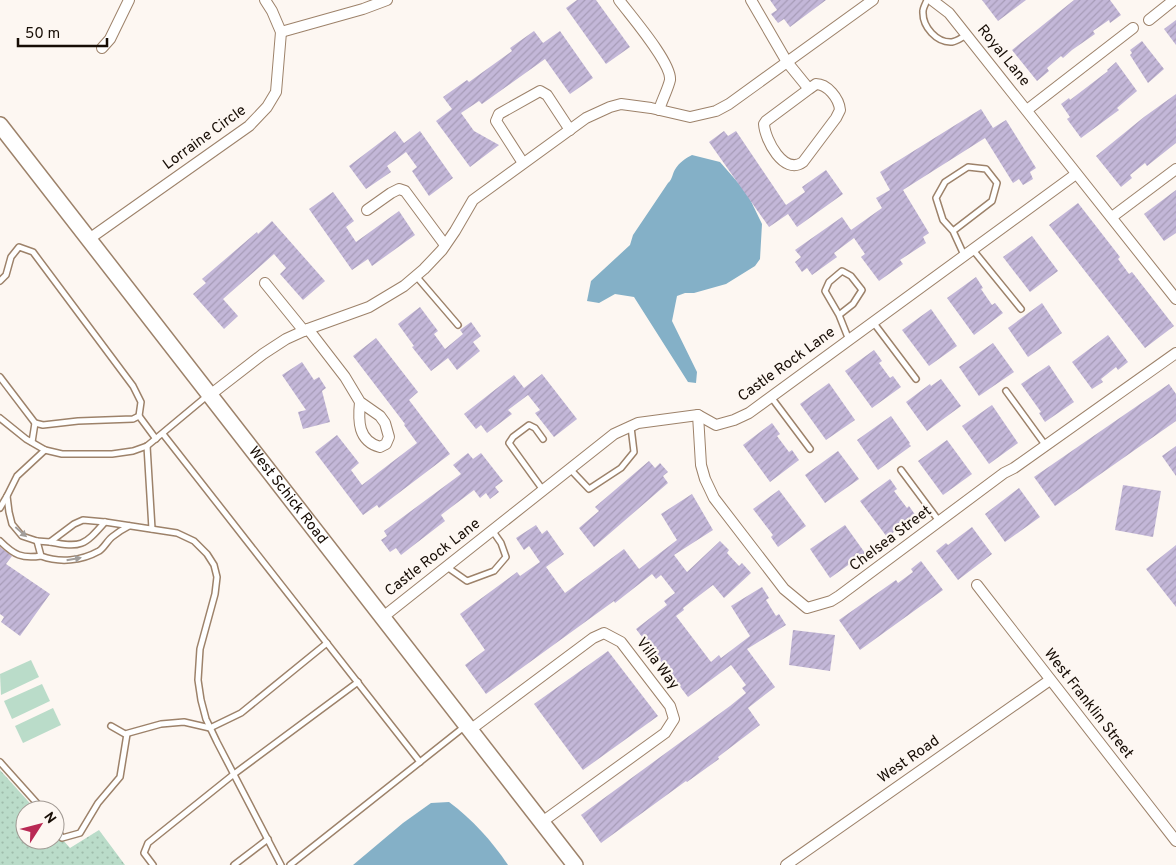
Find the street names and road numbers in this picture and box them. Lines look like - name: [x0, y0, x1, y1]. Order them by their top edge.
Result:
- street label: Royal Lane: [972, 21, 1034, 91]
- street label: Lorraine Circle: [160, 101, 250, 175]
- street label: Castle Rock Lane: [735, 323, 839, 407]
- street label: West Schick Road: [244, 443, 332, 548]
- street label: Chelsea Street: [846, 502, 936, 576]
- street label: Castle Rock Lane: [382, 515, 484, 601]
- street label: Villa Way: [631, 634, 683, 694]
- street label: West Franklin Street: [1039, 645, 1137, 763]
- street label: West Road: [874, 732, 944, 788]

